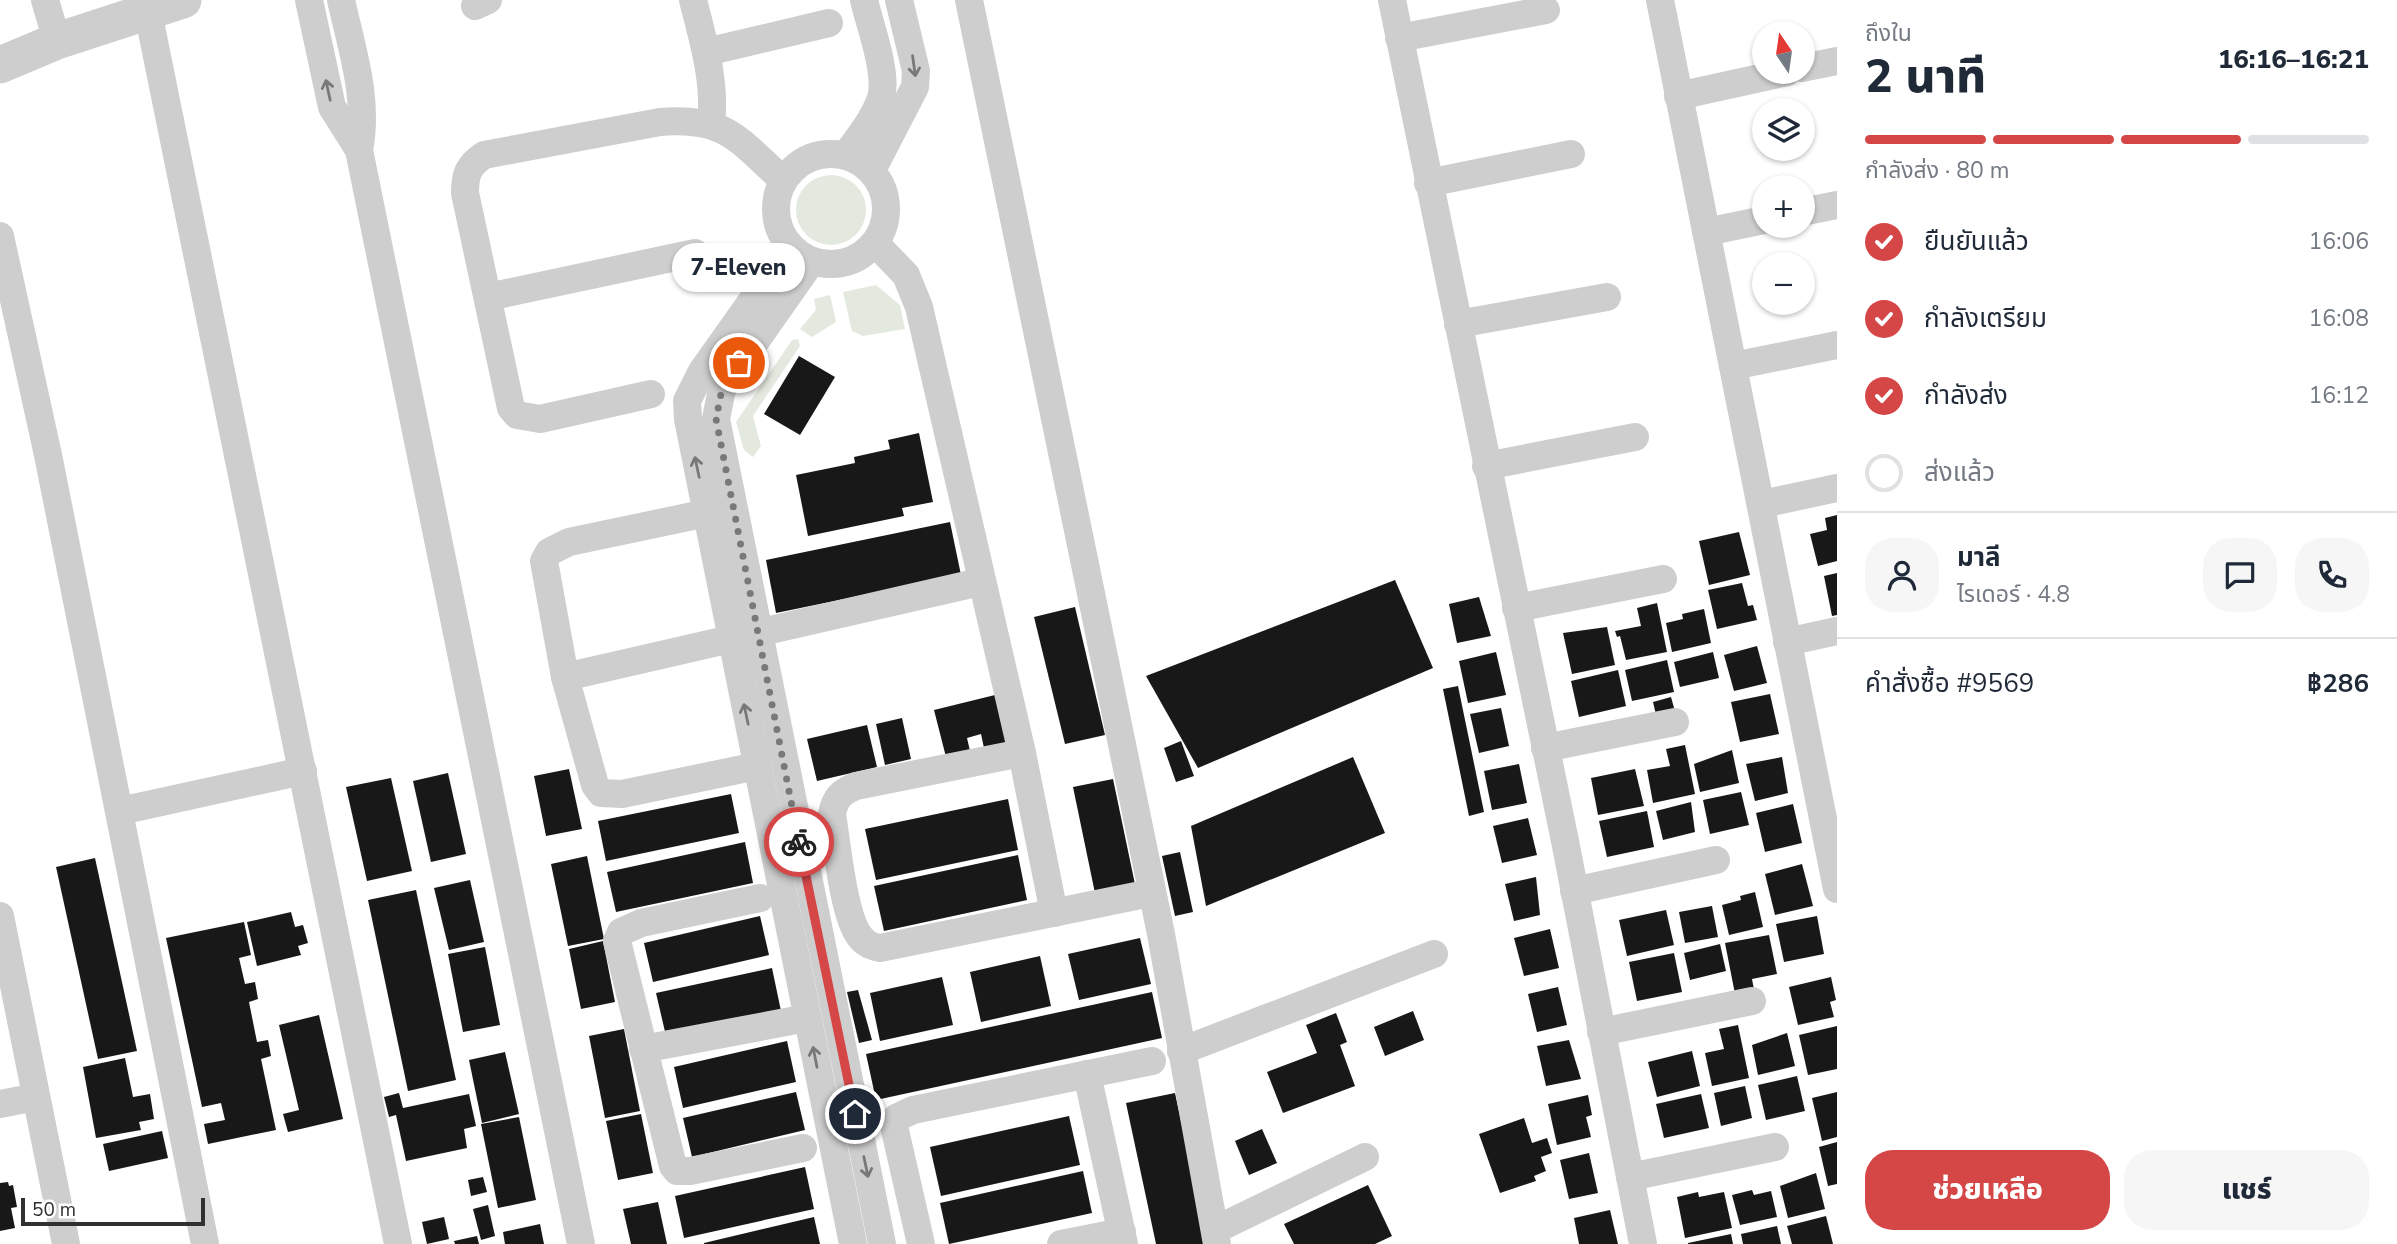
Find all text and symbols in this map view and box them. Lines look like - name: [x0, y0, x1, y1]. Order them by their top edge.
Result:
- text: ถึงใน: [1865, 18, 1912, 49]
- north arrow: [1752, 21, 1815, 84]
- map controls: [1752, 21, 1815, 315]
- text: 16:16–16:21: [2218, 42, 2369, 77]
- text: 2 นาที: [1865, 45, 1986, 108]
- one-way arrow: [908, 54, 921, 77]
- one-way arrow: [320, 79, 334, 102]
- button: layers: [1752, 98, 1815, 161]
- text: กำลังส่ง · 80 m: [1865, 155, 2009, 186]
- button: +: [1752, 175, 1815, 238]
- icon: check: [1865, 223, 1903, 261]
- text: ยืนยันแล้ว: [1924, 224, 2029, 259]
- text: 16:06: [2309, 226, 2369, 257]
- callout: 7-Eleven: [672, 244, 806, 293]
- text: 7-Eleven: [690, 252, 787, 283]
- button: −: [1752, 252, 1815, 315]
- icon: check: [1865, 300, 1903, 338]
- text: กำลังเตรียม: [1924, 301, 2047, 336]
- text: 16:08: [2309, 303, 2369, 334]
- pin: [709, 333, 769, 393]
- icon: bag: [720, 344, 758, 382]
- icon: check: [1865, 377, 1903, 415]
- text: กำลังส่ง: [1924, 378, 2008, 413]
- text: 16:12: [2309, 380, 2369, 411]
- text: ส่งแล้ว: [1924, 455, 1995, 490]
- one-way arrow: [690, 456, 704, 479]
- button: person: [1865, 538, 1939, 612]
- button: chat: [2203, 538, 2277, 612]
- button: phone: [2295, 538, 2369, 612]
- text: มาลี: [1957, 540, 2001, 575]
- text: ไรเดอร์ · 4.8: [1957, 579, 2070, 610]
- text: คำสั่งซื้อ #9569: [1865, 666, 2034, 701]
- text: ฿286: [2307, 666, 2369, 701]
- one-way arrow: [738, 703, 752, 726]
- courier: [764, 807, 834, 877]
- icon: bike: [780, 823, 818, 861]
- one-way arrow: [807, 1046, 821, 1069]
- pin: [825, 1084, 885, 1144]
- icon: home: [836, 1095, 874, 1133]
- button: ช่วยเหลือ: [1865, 1150, 2110, 1230]
- button: แชร์: [2124, 1150, 2369, 1230]
- one-way arrow: [860, 1155, 874, 1178]
- scale bar: [21, 1195, 205, 1227]
- text: 50 m: [32, 1197, 76, 1223]

